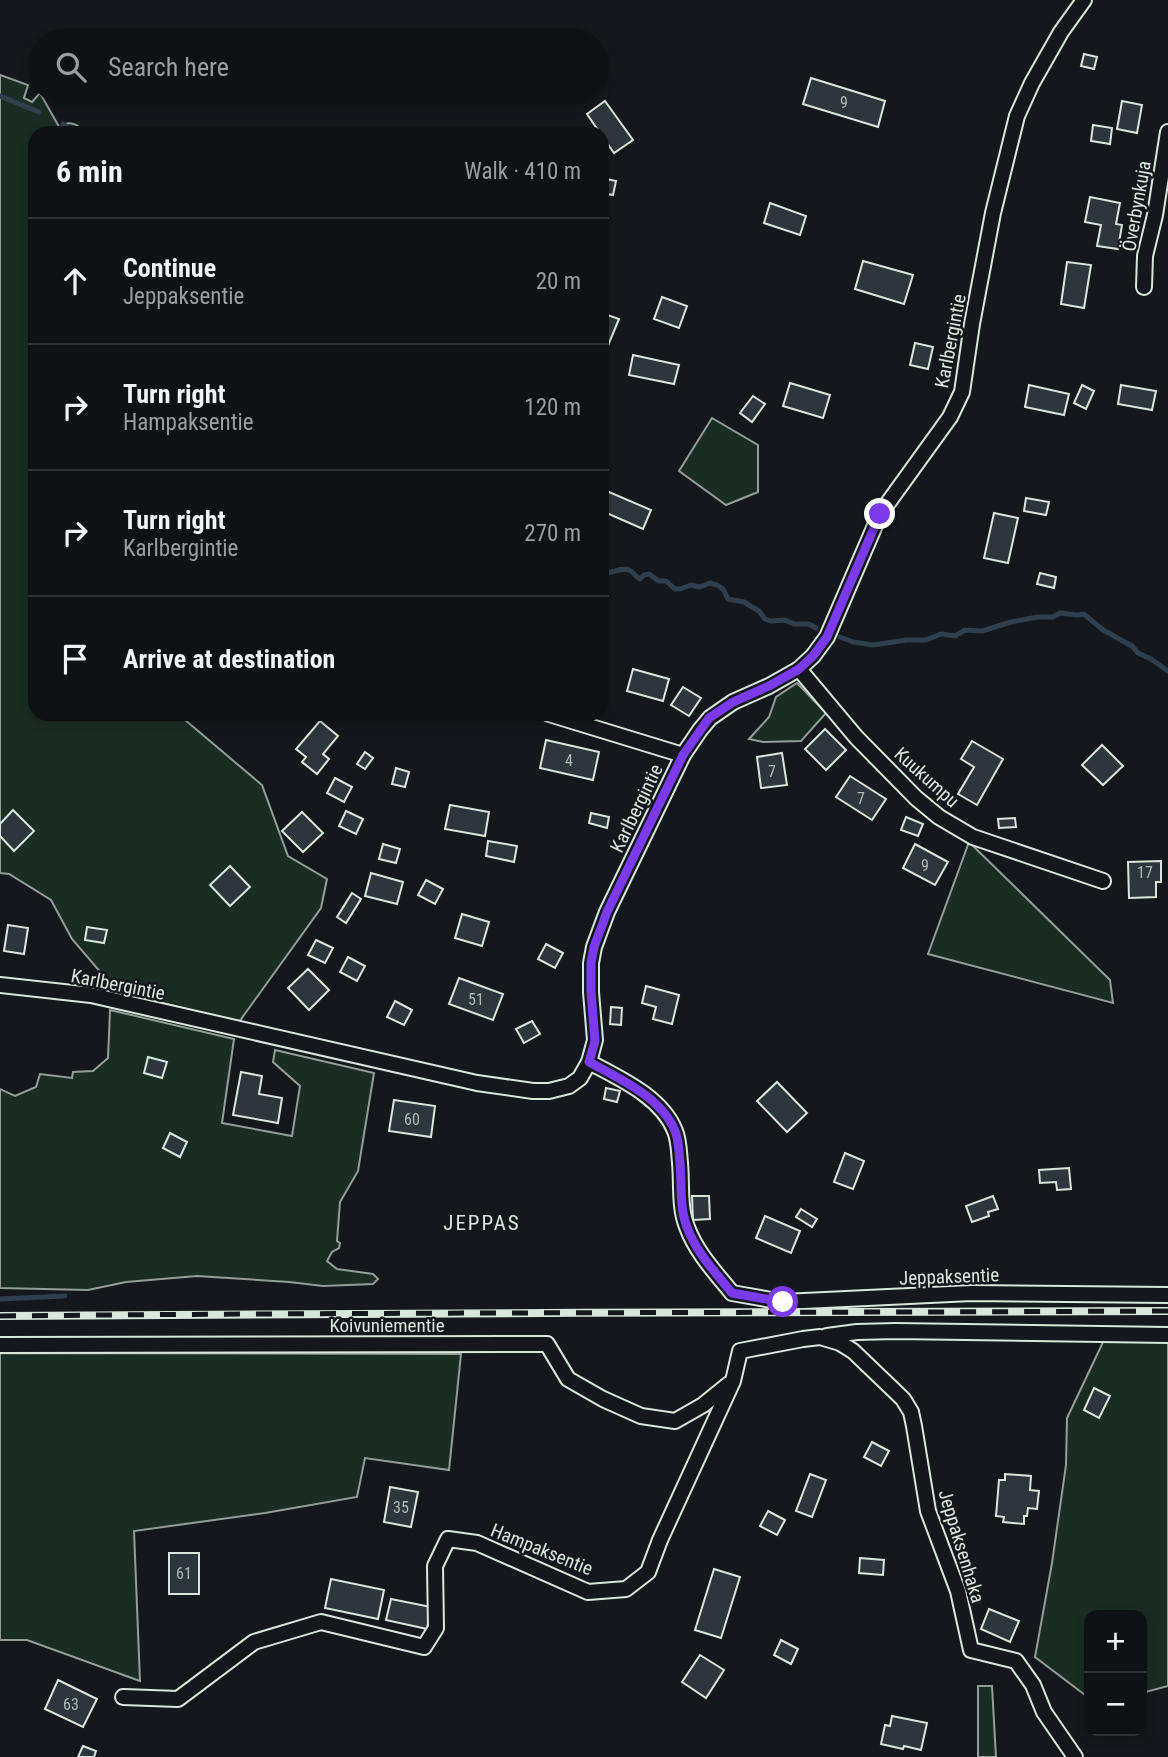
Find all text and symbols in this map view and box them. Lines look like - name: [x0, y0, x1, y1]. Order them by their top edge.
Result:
- search box: [28, 28, 609, 105]
- icon: search: [52, 48, 90, 86]
- text: Search here: [108, 52, 229, 82]
- house number: 9: [840, 93, 848, 112]
- text: 6 min: [56, 154, 123, 189]
- text: Walk · 410 m: [464, 158, 581, 185]
- street label: Överbynkuja: [1117, 159, 1156, 253]
- text: Continue: [123, 253, 216, 283]
- icon: ahead: [56, 262, 94, 300]
- text: 20 m: [536, 268, 581, 295]
- text: Jeppaksentie: [123, 283, 244, 310]
- street label: Karlbergintie: [930, 292, 971, 390]
- text: Turn right: [123, 379, 225, 409]
- icon: right: [56, 388, 94, 426]
- text: 120 m: [524, 394, 581, 421]
- text: Hampaksentie: [123, 409, 254, 436]
- route end: [864, 498, 895, 529]
- text: Turn right: [123, 505, 225, 535]
- icon: right: [56, 514, 94, 552]
- text: 270 m: [524, 520, 581, 547]
- text: Karlbergintie: [123, 535, 238, 562]
- icon: arrive: [56, 640, 94, 678]
- text: Arrive at destination: [123, 644, 335, 674]
- street label: Kuukumpu: [890, 742, 964, 812]
- house number: 4: [565, 751, 573, 770]
- street label: Karlbergintie: [605, 760, 668, 856]
- house number: 7: [768, 762, 776, 781]
- house number: 7: [857, 789, 865, 808]
- house number: 9: [921, 856, 929, 875]
- house number: 17: [1137, 863, 1153, 882]
- street label: Karlbergintie: [69, 964, 167, 1005]
- house number: 51: [468, 990, 484, 1009]
- house number: 60: [404, 1110, 420, 1129]
- district label: JEPPAS: [443, 1211, 521, 1235]
- street label: Jeppaksentie: [899, 1263, 1000, 1290]
- route start: [767, 1286, 798, 1317]
- street label: Koivuniementie: [329, 1314, 445, 1337]
- street label: Jeppaksenhaka: [933, 1487, 990, 1606]
- house number: 35: [393, 1498, 409, 1517]
- street label: Hampaksentie: [487, 1519, 596, 1580]
- house number: 61: [176, 1564, 192, 1583]
- map controls: [1084, 1610, 1147, 1736]
- button: +: [1084, 1610, 1147, 1673]
- button: −: [1084, 1673, 1147, 1736]
- house number: 63: [63, 1695, 79, 1714]

